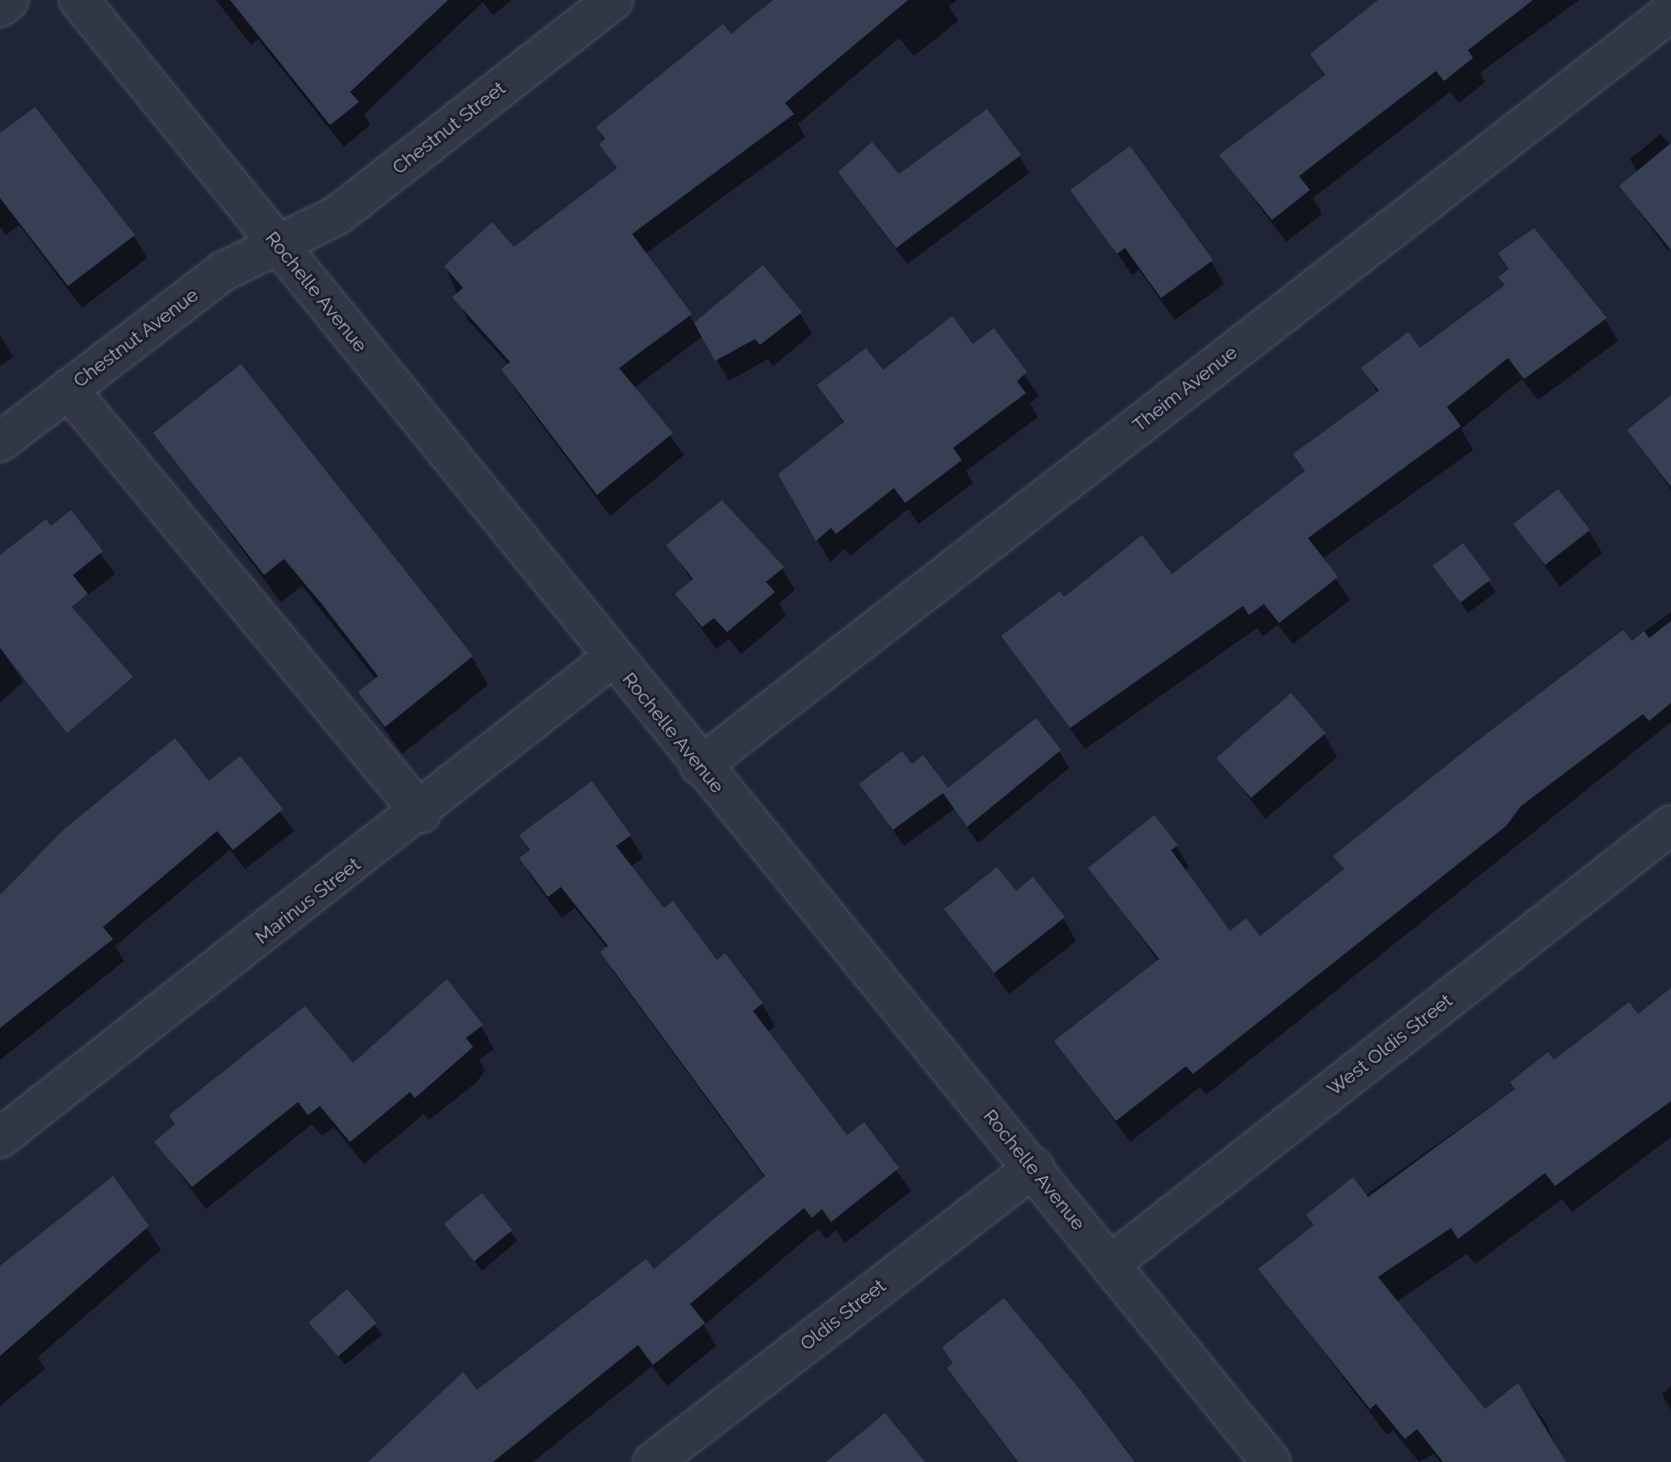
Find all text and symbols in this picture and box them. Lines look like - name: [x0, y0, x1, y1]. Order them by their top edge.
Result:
- street label: Chestnut Street: [388, 77, 510, 179]
- street label: Rochelle Avenue: [260, 227, 372, 357]
- street label: Chestnut Avenue: [69, 283, 203, 393]
- street label: Theim Avenue: [1128, 341, 1242, 437]
- street label: Rochelle Avenue: [617, 668, 729, 798]
- street label: Marinus Street: [251, 853, 365, 949]
- street label: West Oldis Street: [1323, 989, 1457, 1101]
- street label: Rochelle Avenue: [978, 1105, 1090, 1235]
- street label: Oldis Street: [796, 1275, 890, 1355]

